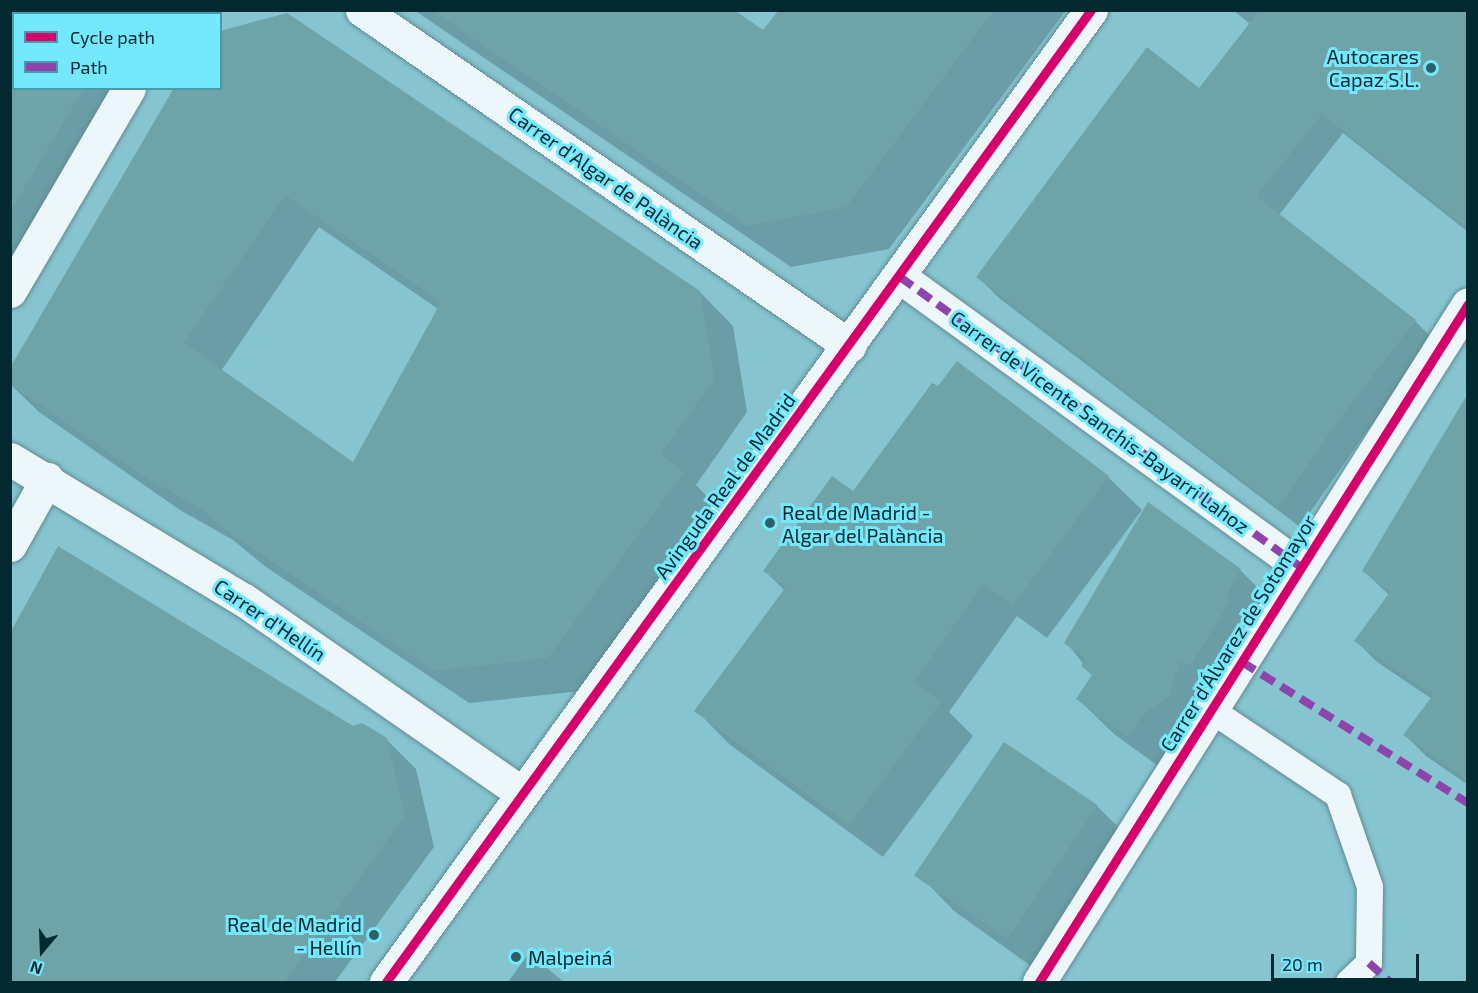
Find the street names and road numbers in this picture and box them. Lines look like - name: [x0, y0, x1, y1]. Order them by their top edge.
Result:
- street label: Carrer d'Algar de Palància: [504, 101, 708, 255]
- street label: Carrer de Vicente Sanchis-Bayarri Lahoz: [946, 305, 1254, 539]
- street label: Avinguda Real de Madrid: [649, 388, 801, 584]
- street label: Carrer d'Álvarez de Sotomayor: [1155, 510, 1321, 756]
- street label: Carrer d'Hellín: [210, 574, 330, 666]

